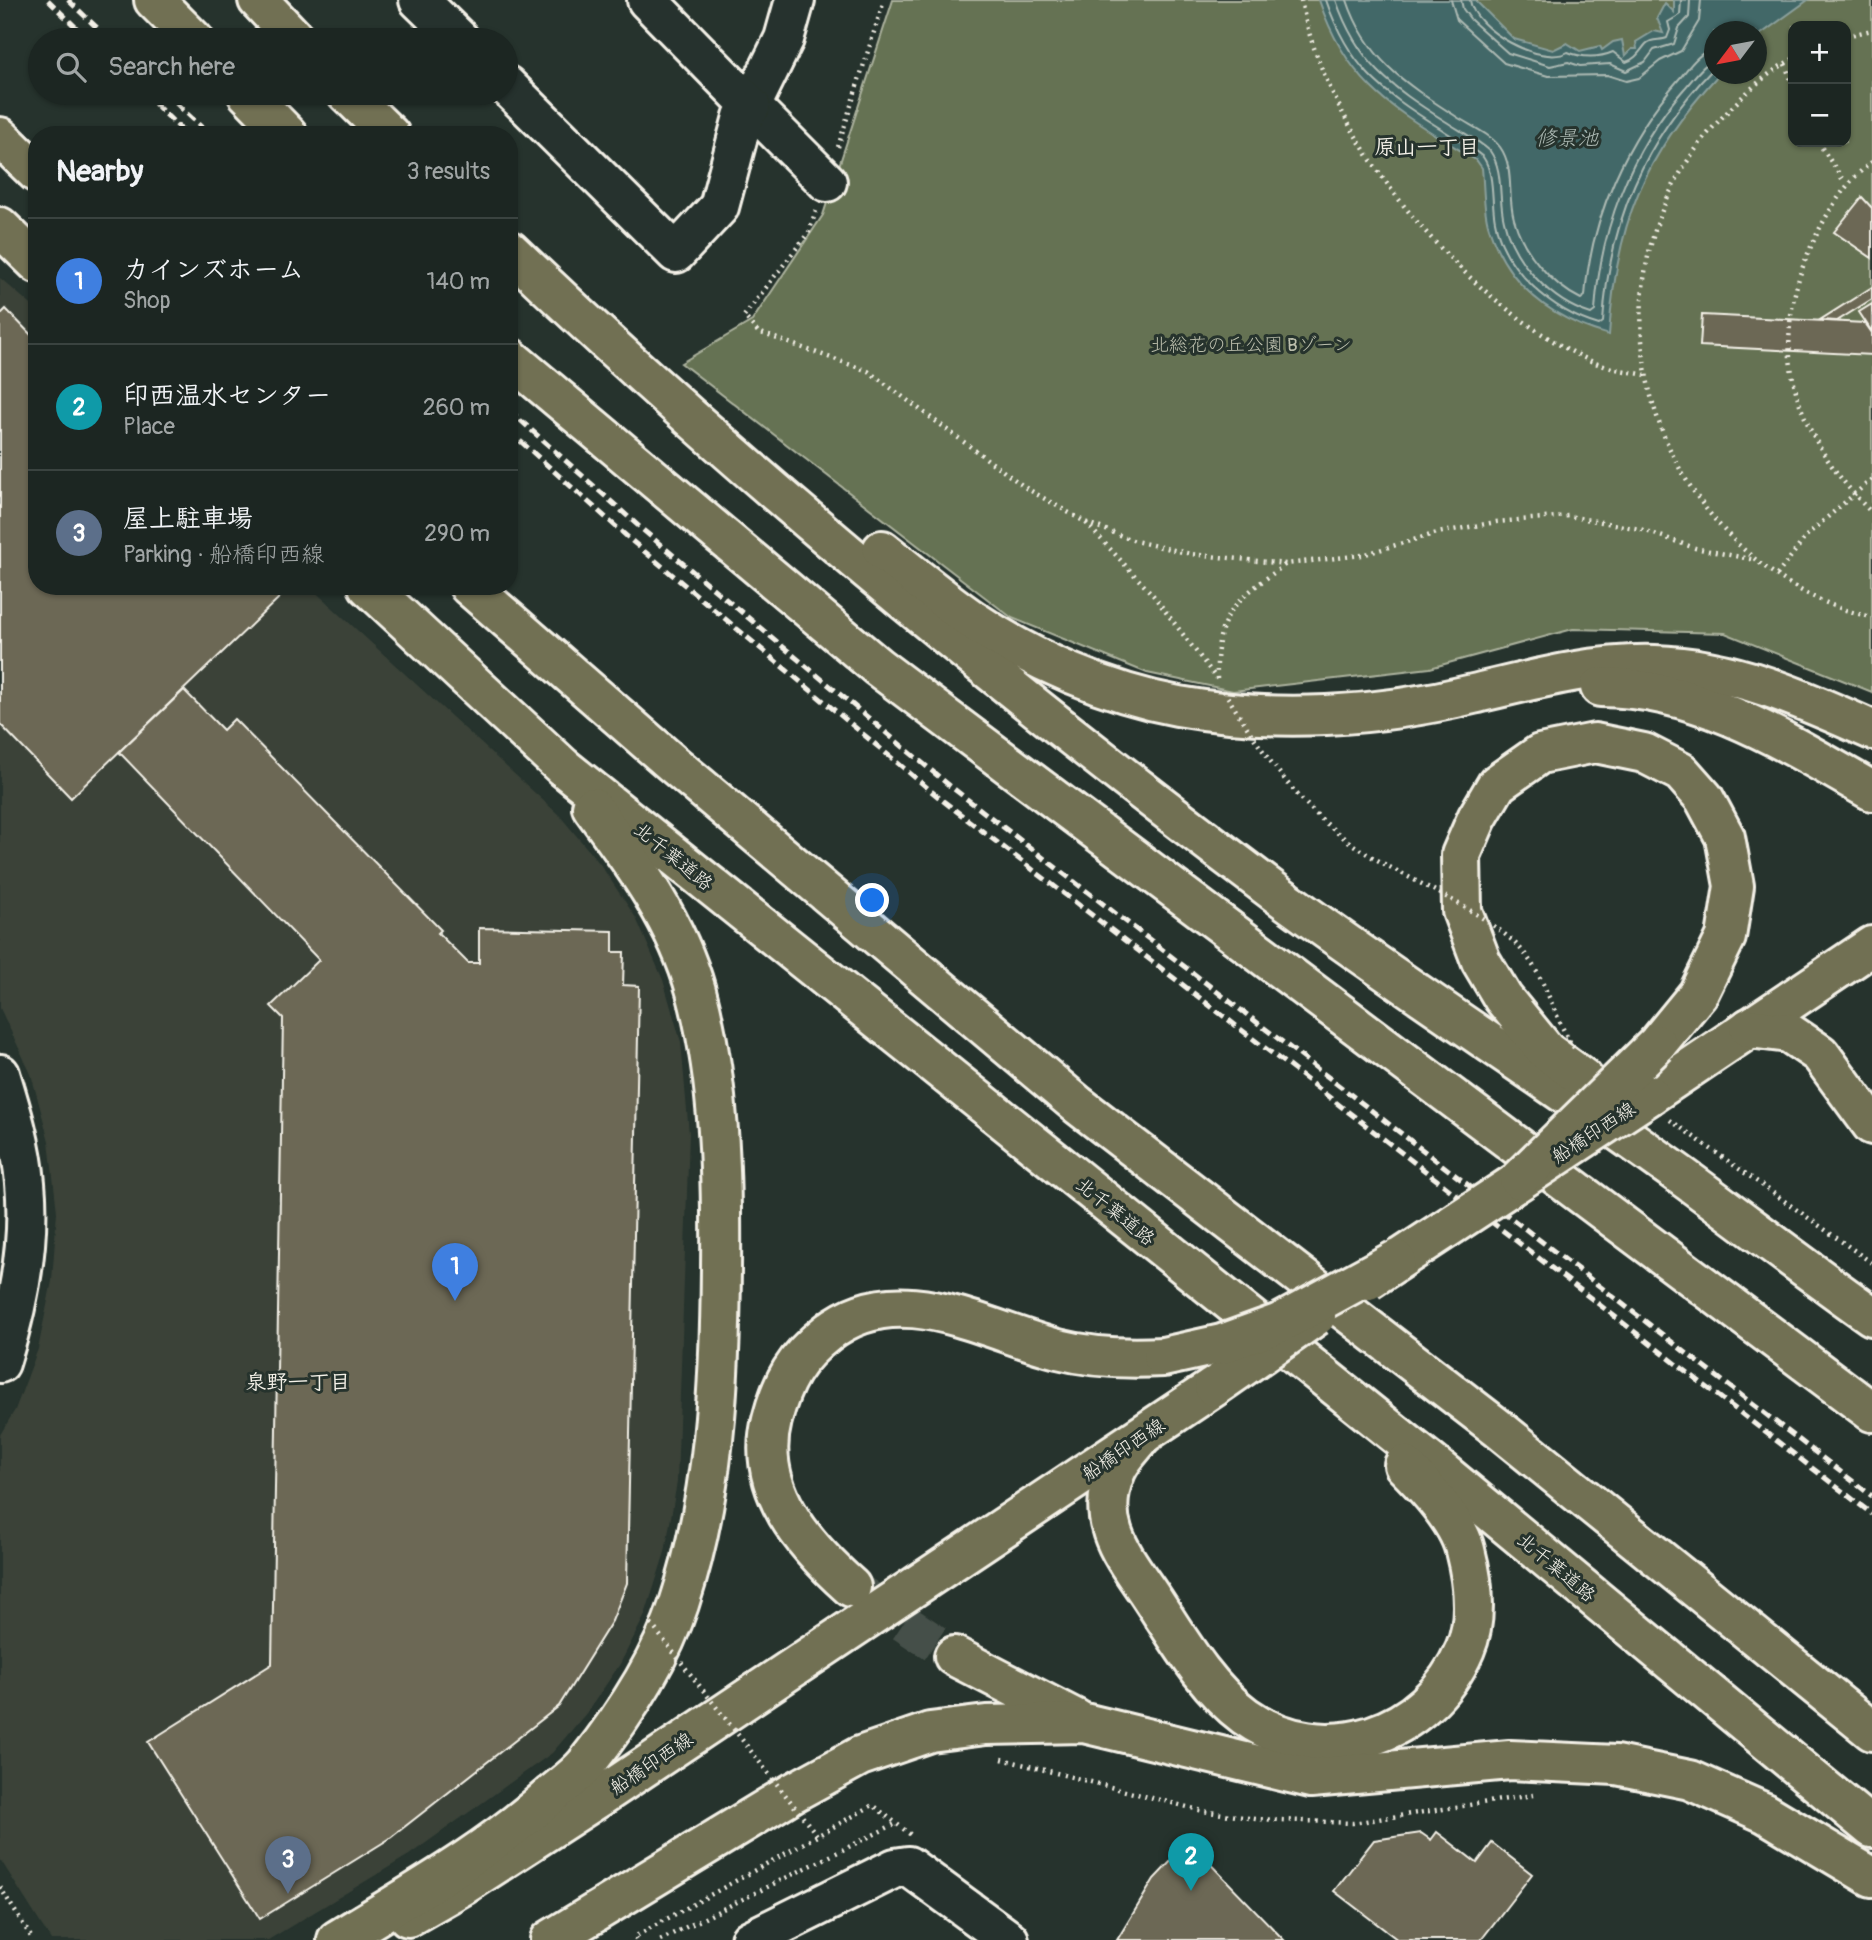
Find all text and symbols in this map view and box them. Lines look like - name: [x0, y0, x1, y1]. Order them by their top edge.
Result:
- north arrow: [1704, 21, 1767, 84]
- map controls: [1788, 21, 1851, 147]
- button: +: [1788, 21, 1851, 84]
- search box: [28, 28, 518, 105]
- icon: search: [52, 48, 90, 86]
- text: Search here: [108, 51, 235, 83]
- button: −: [1788, 84, 1851, 147]
- water label: 修景池: [1536, 125, 1599, 152]
- district label: 原山一丁目: [1375, 134, 1480, 161]
- text: Nearby: [56, 153, 143, 190]
- text: 3 results: [407, 157, 490, 186]
- text: カインズホーム: [123, 254, 304, 286]
- text: 1: [75, 267, 84, 296]
- text: 140 m: [427, 267, 490, 296]
- text: Shop: [123, 286, 171, 315]
- park label: 北総花の丘公園 Bゾーン: [1150, 333, 1352, 357]
- text: 印西温水センター: [123, 380, 331, 412]
- text: 2: [73, 393, 85, 422]
- text: 260 m: [423, 393, 490, 422]
- text: Place: [123, 412, 175, 441]
- text: 屋上駐車場: [123, 503, 253, 535]
- text: 3: [73, 519, 85, 548]
- text: 290 m: [424, 519, 490, 548]
- text: Parking · 船橋印西線: [123, 540, 324, 569]
- street label: 北千葉道路: [629, 818, 718, 896]
- your location: [855, 883, 889, 917]
- street label: 船橋印西線: [1547, 1097, 1640, 1169]
- street label: 北千葉道路: [1071, 1173, 1160, 1251]
- pin: 1: [432, 1243, 478, 1301]
- district label: 泉野一丁目: [246, 1369, 351, 1396]
- street label: 船橋印西線: [1077, 1413, 1170, 1486]
- street label: 北千葉道路: [1512, 1528, 1600, 1607]
- street label: 船橋印西線: [605, 1727, 698, 1800]
- pin: 2: [1168, 1833, 1214, 1891]
- pin: 3: [265, 1836, 311, 1894]

